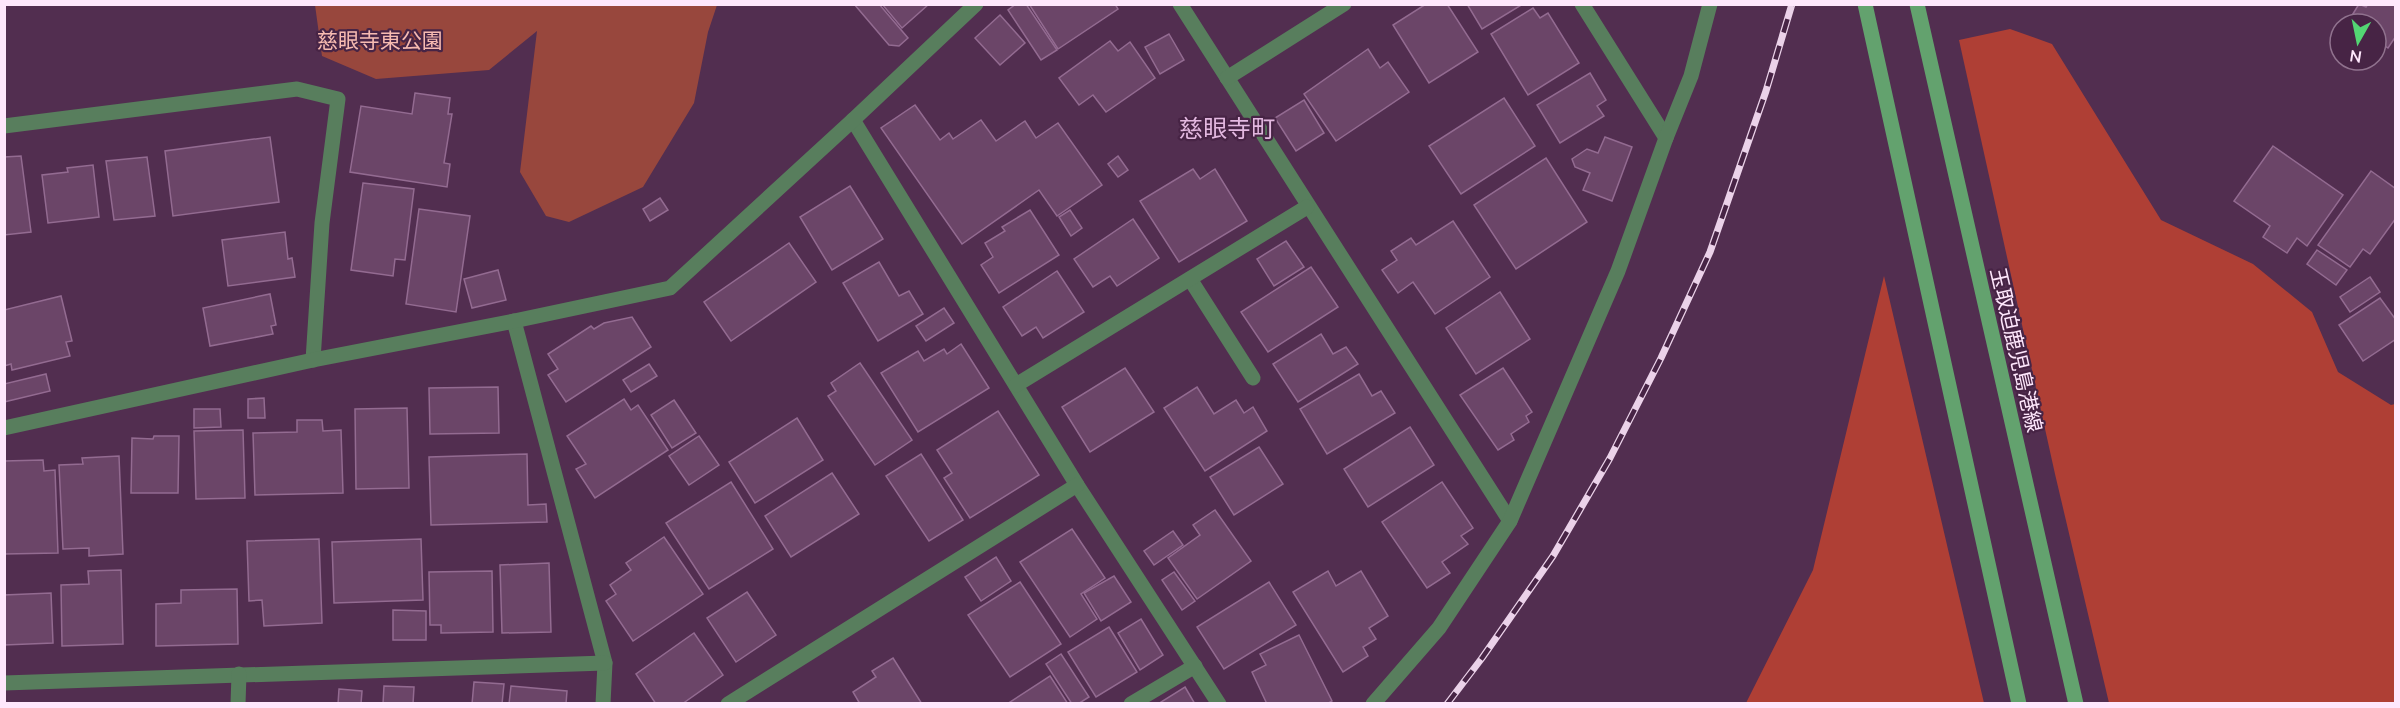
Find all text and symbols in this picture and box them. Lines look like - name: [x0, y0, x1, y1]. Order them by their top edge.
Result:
- north arrow: [2328, 12, 2388, 72]
- park label: 慈眼寺東公園: [317, 27, 443, 55]
- text: N: [2348, 44, 2363, 68]
- district label: 慈眼寺町: [1179, 113, 1275, 145]
- street label: 玉取迫鹿児島港線: [1983, 265, 2049, 435]

